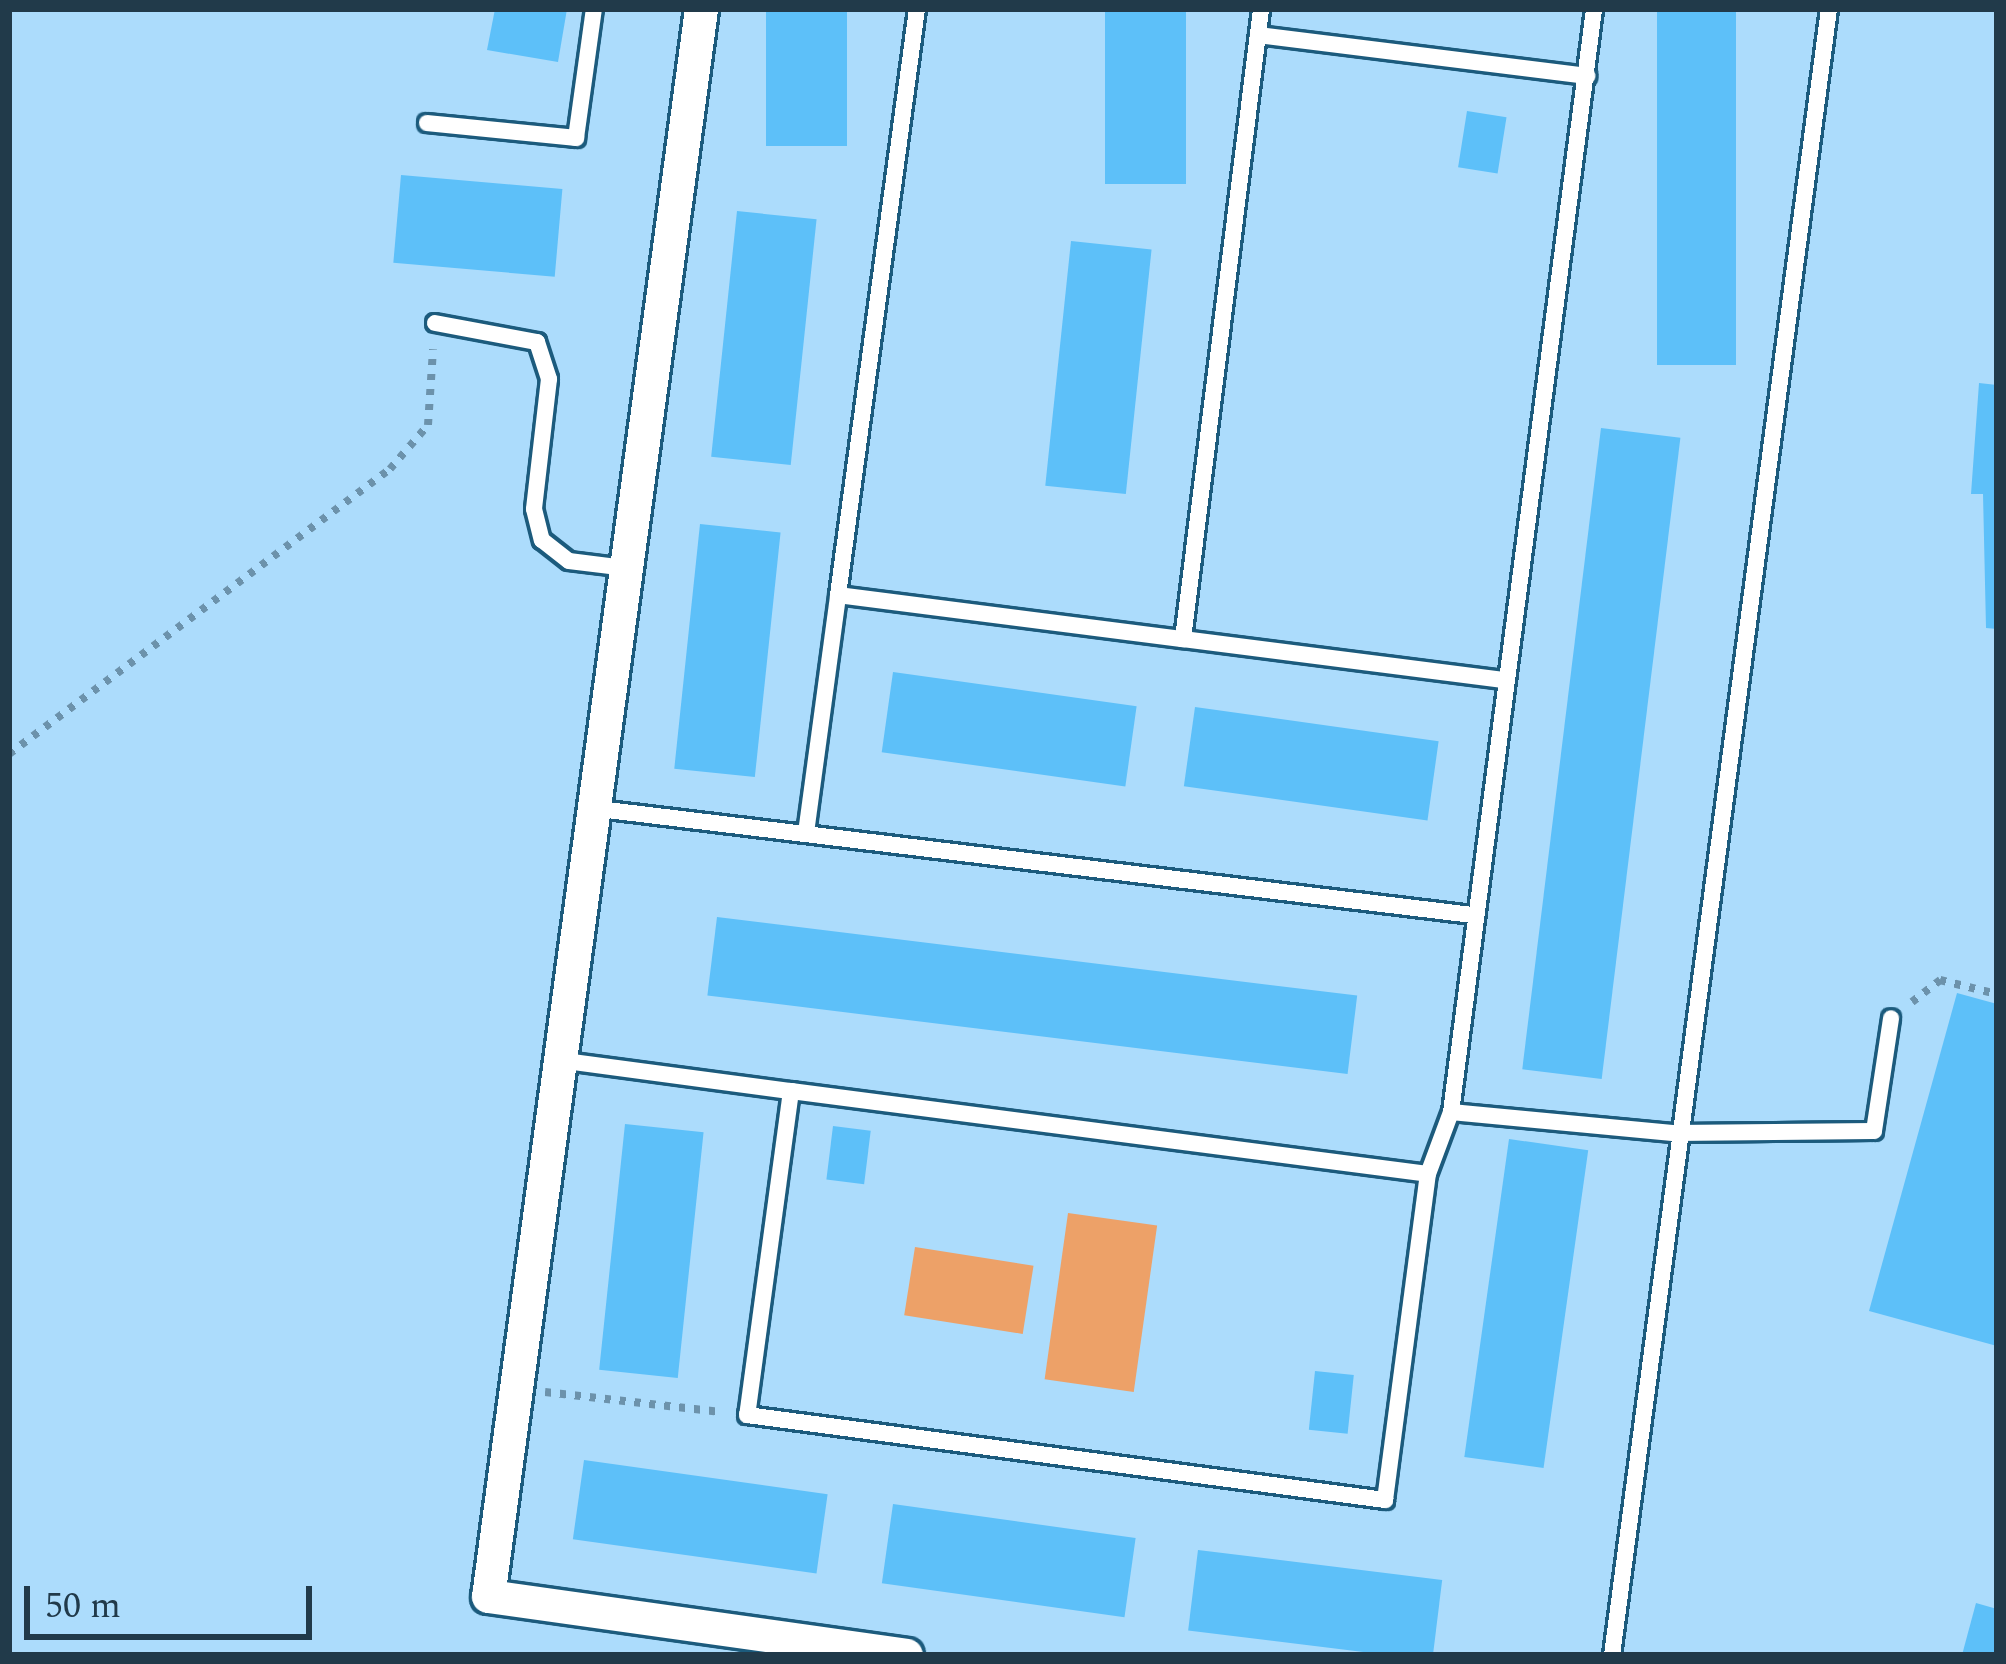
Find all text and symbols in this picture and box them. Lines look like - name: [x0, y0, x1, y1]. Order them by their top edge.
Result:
- scale bar: [30, 1562, 318, 1636]
- text: 50 m: [45, 1579, 121, 1634]

